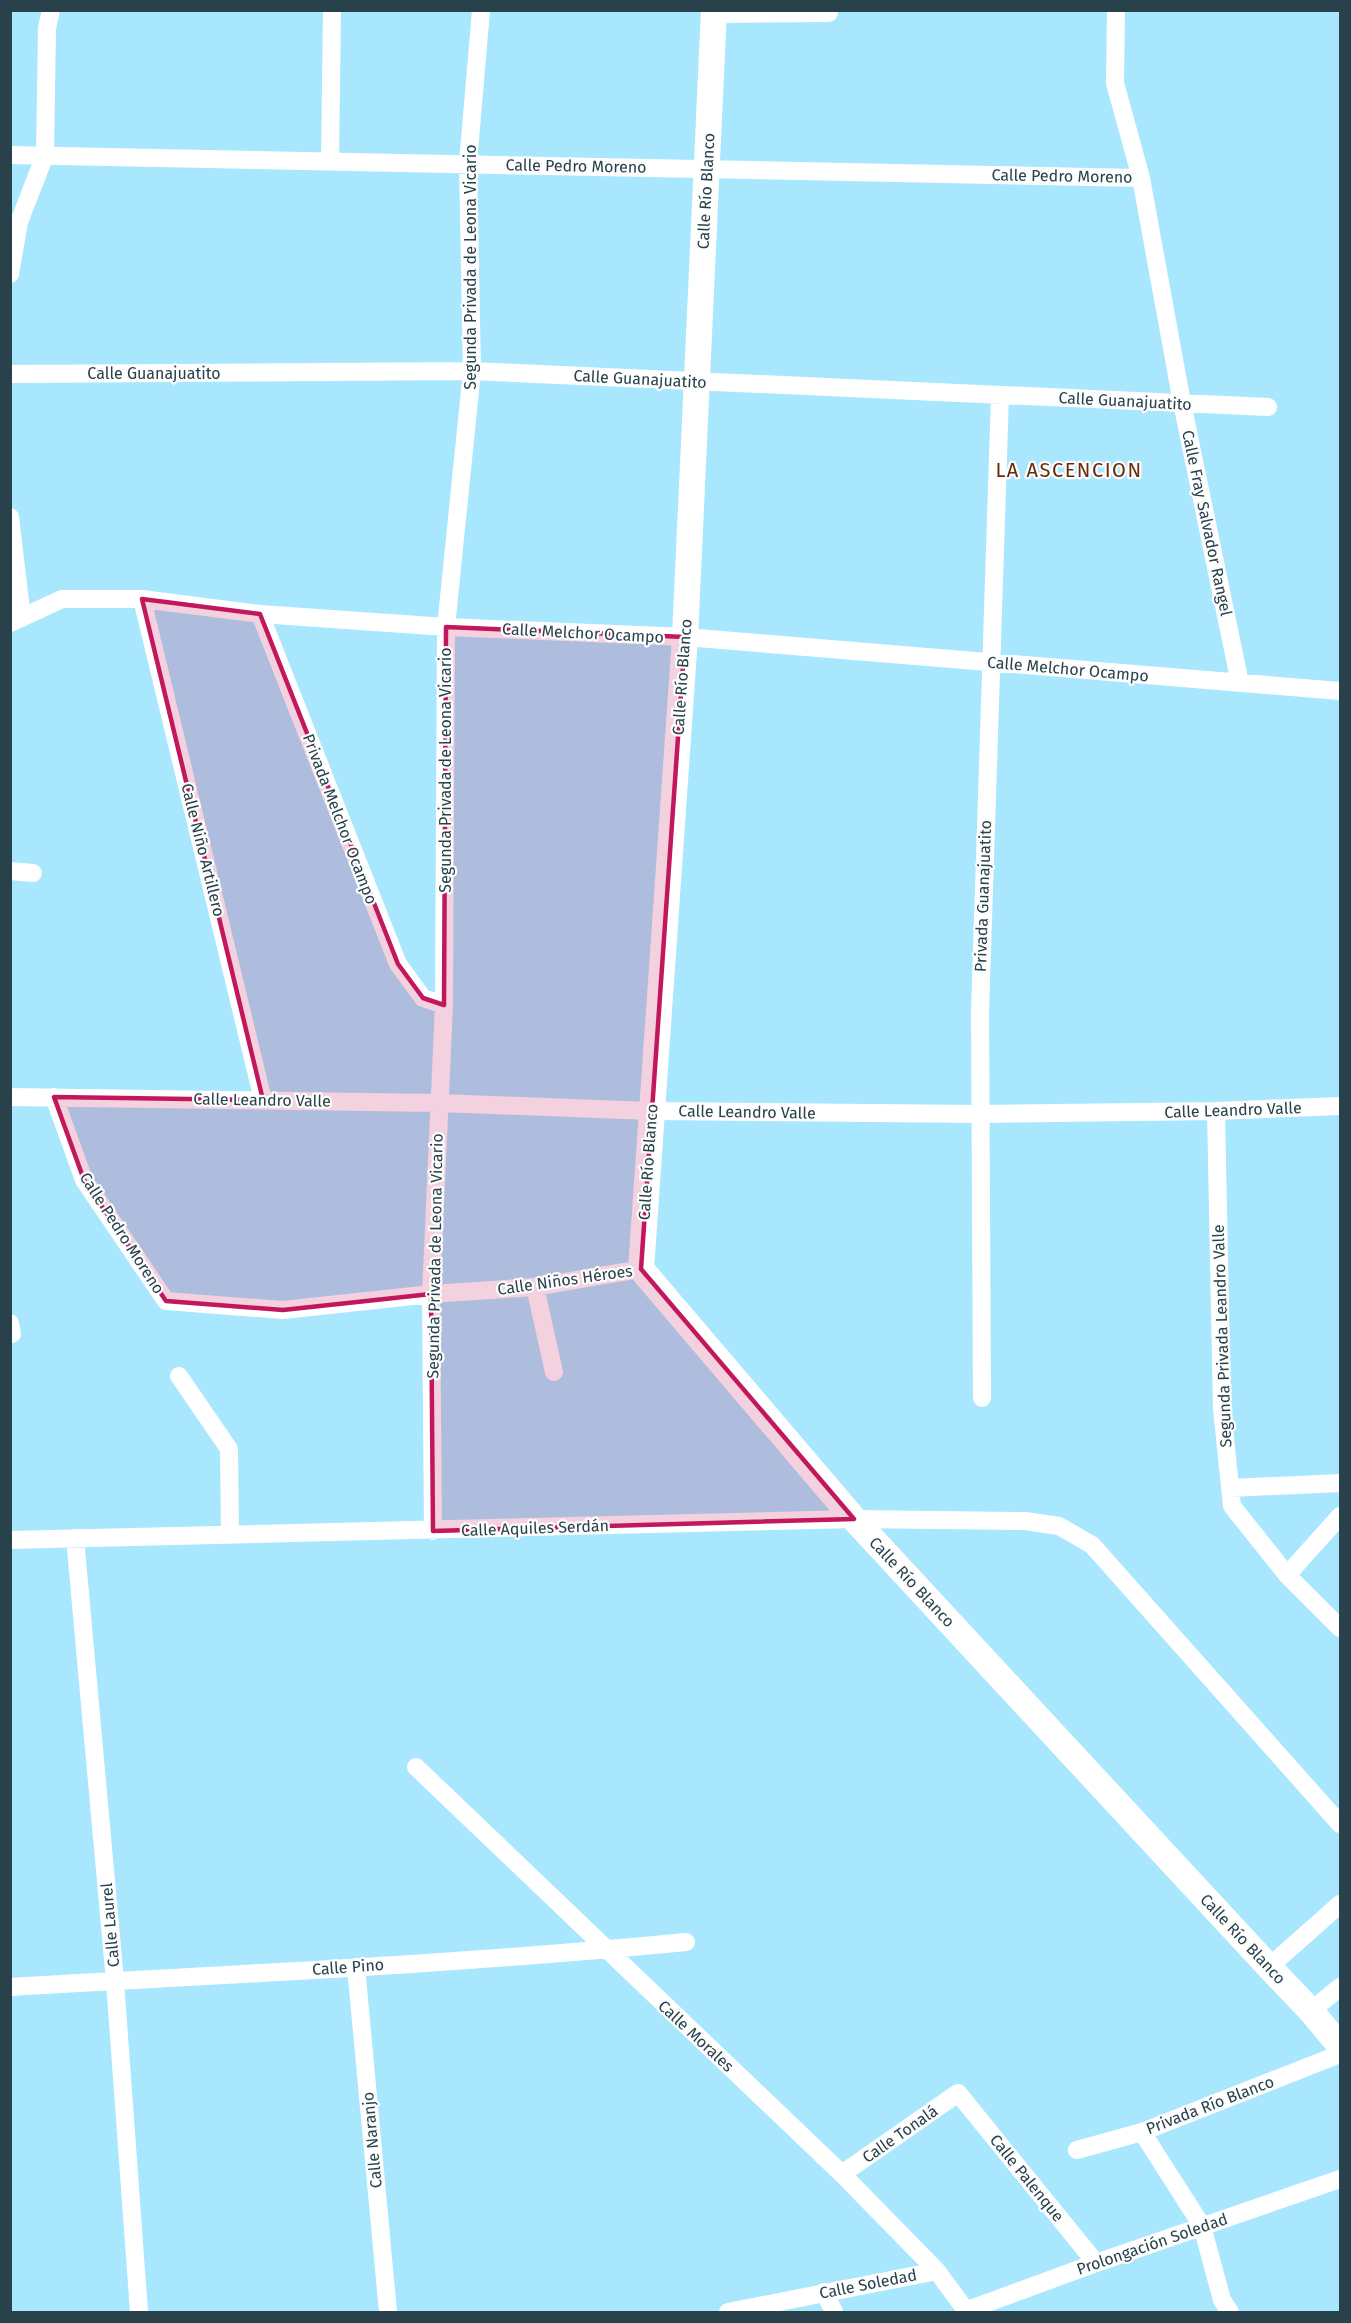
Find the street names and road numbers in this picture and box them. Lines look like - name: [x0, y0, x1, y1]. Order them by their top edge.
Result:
- street label: Calle Río Blanco: [693, 132, 719, 250]
- street label: Segunda Privada de Leona Vicario: [461, 144, 480, 390]
- street label: Calle Pedro Moreno: [505, 155, 647, 177]
- street label: Calle Pedro Moreno: [991, 165, 1133, 187]
- street label: Calle Guanajuatito: [87, 364, 221, 383]
- street label: Calle Guanajuatito: [573, 366, 707, 392]
- street label: Calle Guanajuatito: [1058, 388, 1192, 414]
- street label: Calle Fray Salvador Rangel: [1178, 428, 1236, 618]
- street label: Calle Río Blanco: [668, 618, 696, 736]
- street label: Calle Melchor Ocampo: [502, 619, 664, 647]
- street label: Segunda Privada de Leona Vicario: [436, 647, 455, 893]
- street label: Calle Melchor Ocampo: [986, 652, 1150, 686]
- street label: Privada Melchor Ocampo: [299, 731, 381, 907]
- street label: Calle Niño Artillero: [177, 781, 229, 919]
- street label: Privada Guanajuatito: [971, 820, 995, 972]
- street label: Calle Leandro Valle: [193, 1089, 331, 1111]
- street label: Calle Leandro Valle: [1164, 1098, 1302, 1122]
- street label: Calle Leandro Valle: [678, 1101, 816, 1123]
- street label: Calle Río Blanco: [634, 1103, 662, 1221]
- street label: Segunda Privada de Leona Vicario: [423, 1133, 447, 1379]
- street label: Calle Pedro Moreno: [76, 1169, 168, 1297]
- street label: Segunda Privada Leandro Valle: [1209, 1224, 1235, 1448]
- street label: Calle Niños Héroes: [496, 1261, 634, 1299]
- street label: Calle Aquiles Serdán: [461, 1516, 609, 1540]
- street label: Calle Río Blanco: [865, 1533, 959, 1631]
- street label: Calle Laurel: [97, 1882, 123, 1968]
- street label: Calle Río Blanco: [1196, 1890, 1290, 1988]
- street label: Calle Pino: [311, 1955, 385, 1979]
- street label: Calle Morales: [654, 1996, 738, 2076]
- street label: Privada Río Blanco: [1143, 2072, 1277, 2138]
- street label: Calle Naranjo: [358, 2091, 386, 2189]
- street label: Calle Tonalá: [859, 2101, 941, 2167]
- street label: Calle Palenque: [986, 2130, 1068, 2226]
- street label: Prolongación Soledad: [1074, 2209, 1230, 2279]
- street label: Calle Soledad: [818, 2265, 918, 2303]

